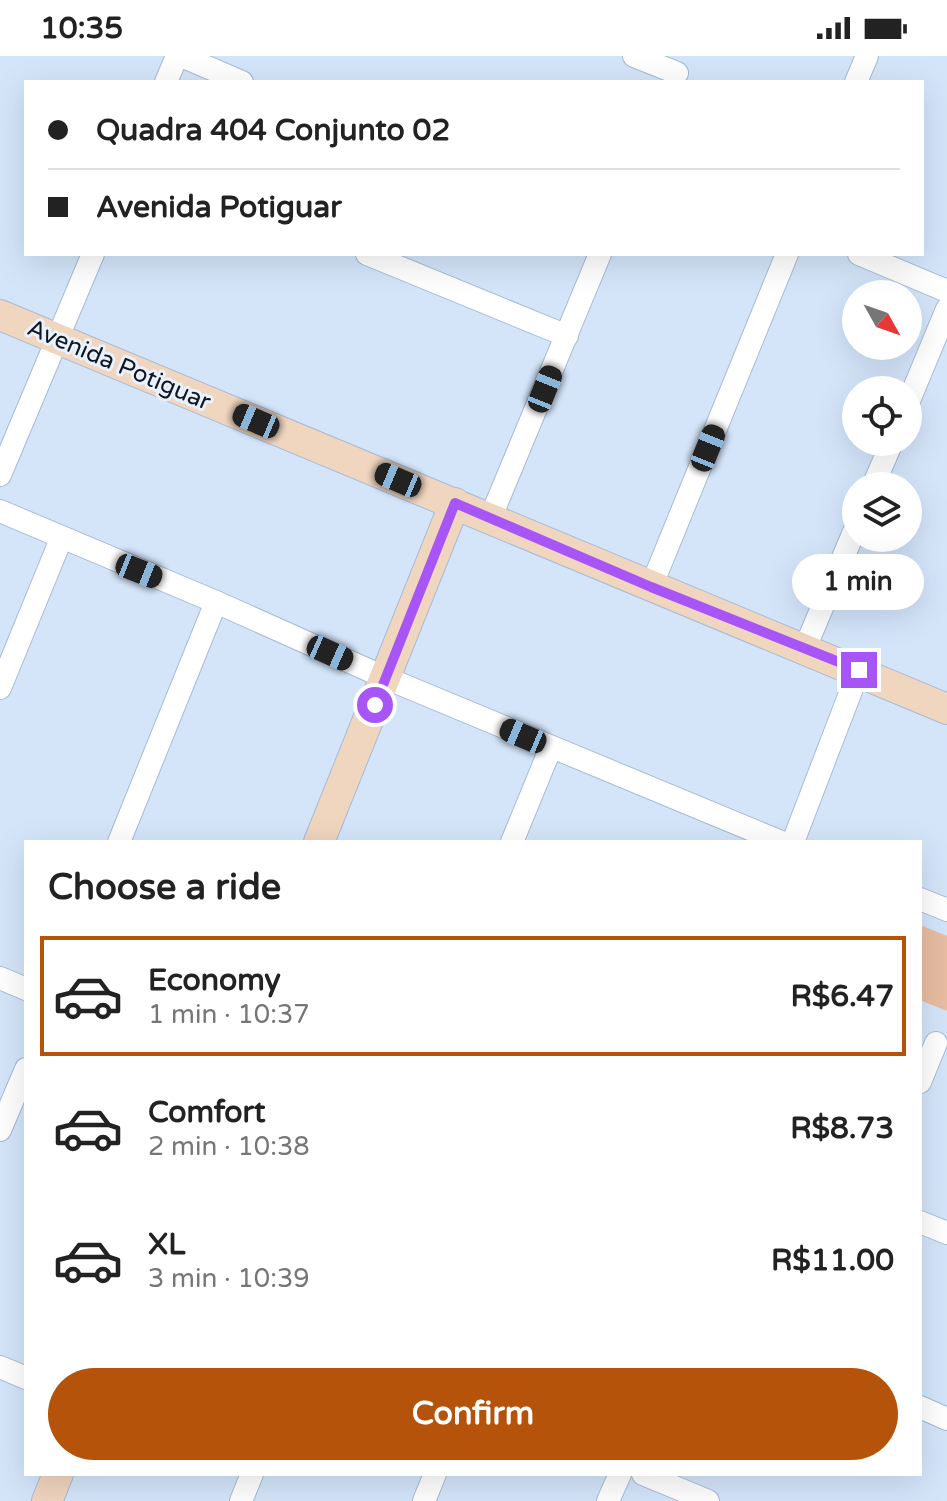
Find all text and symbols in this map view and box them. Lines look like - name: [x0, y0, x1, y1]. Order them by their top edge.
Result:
- text: 10:35: [40, 10, 123, 47]
- text: Quadra 404 Conjunto 02: [96, 112, 450, 149]
- text: Avenida Potiguar: [96, 189, 342, 226]
- north arrow: [842, 280, 922, 360]
- map controls: [842, 280, 922, 552]
- street label: Avenida Potiguar: [23, 313, 216, 417]
- car: [525, 362, 565, 416]
- button: locate: [842, 376, 922, 456]
- car: [229, 401, 283, 441]
- car: [688, 421, 728, 475]
- car: [371, 460, 425, 500]
- button: layers: [842, 472, 922, 552]
- car: [112, 551, 166, 591]
- callout: 1 min: [793, 554, 925, 610]
- text: 1 min: [823, 566, 893, 597]
- car: [303, 632, 357, 674]
- route end: [841, 652, 877, 688]
- route start: [357, 687, 393, 723]
- car: [496, 716, 550, 756]
- text: Choose a ride: [48, 866, 281, 909]
- icon: car: [52, 960, 124, 1032]
- text: Economy: [148, 962, 281, 999]
- text: R$6.47: [790, 978, 894, 1015]
- text: 1 min · 10:37: [148, 999, 310, 1030]
- icon: car: [52, 1092, 124, 1164]
- text: Comfort: [148, 1094, 266, 1131]
- text: R$8.73: [790, 1110, 894, 1147]
- text: 2 min · 10:38: [148, 1131, 310, 1162]
- icon: car: [52, 1224, 124, 1296]
- text: XL: [148, 1226, 185, 1263]
- text: R$11.00: [771, 1242, 894, 1279]
- text: 3 min · 10:39: [148, 1263, 310, 1294]
- button: Confirm: [48, 1368, 898, 1460]

